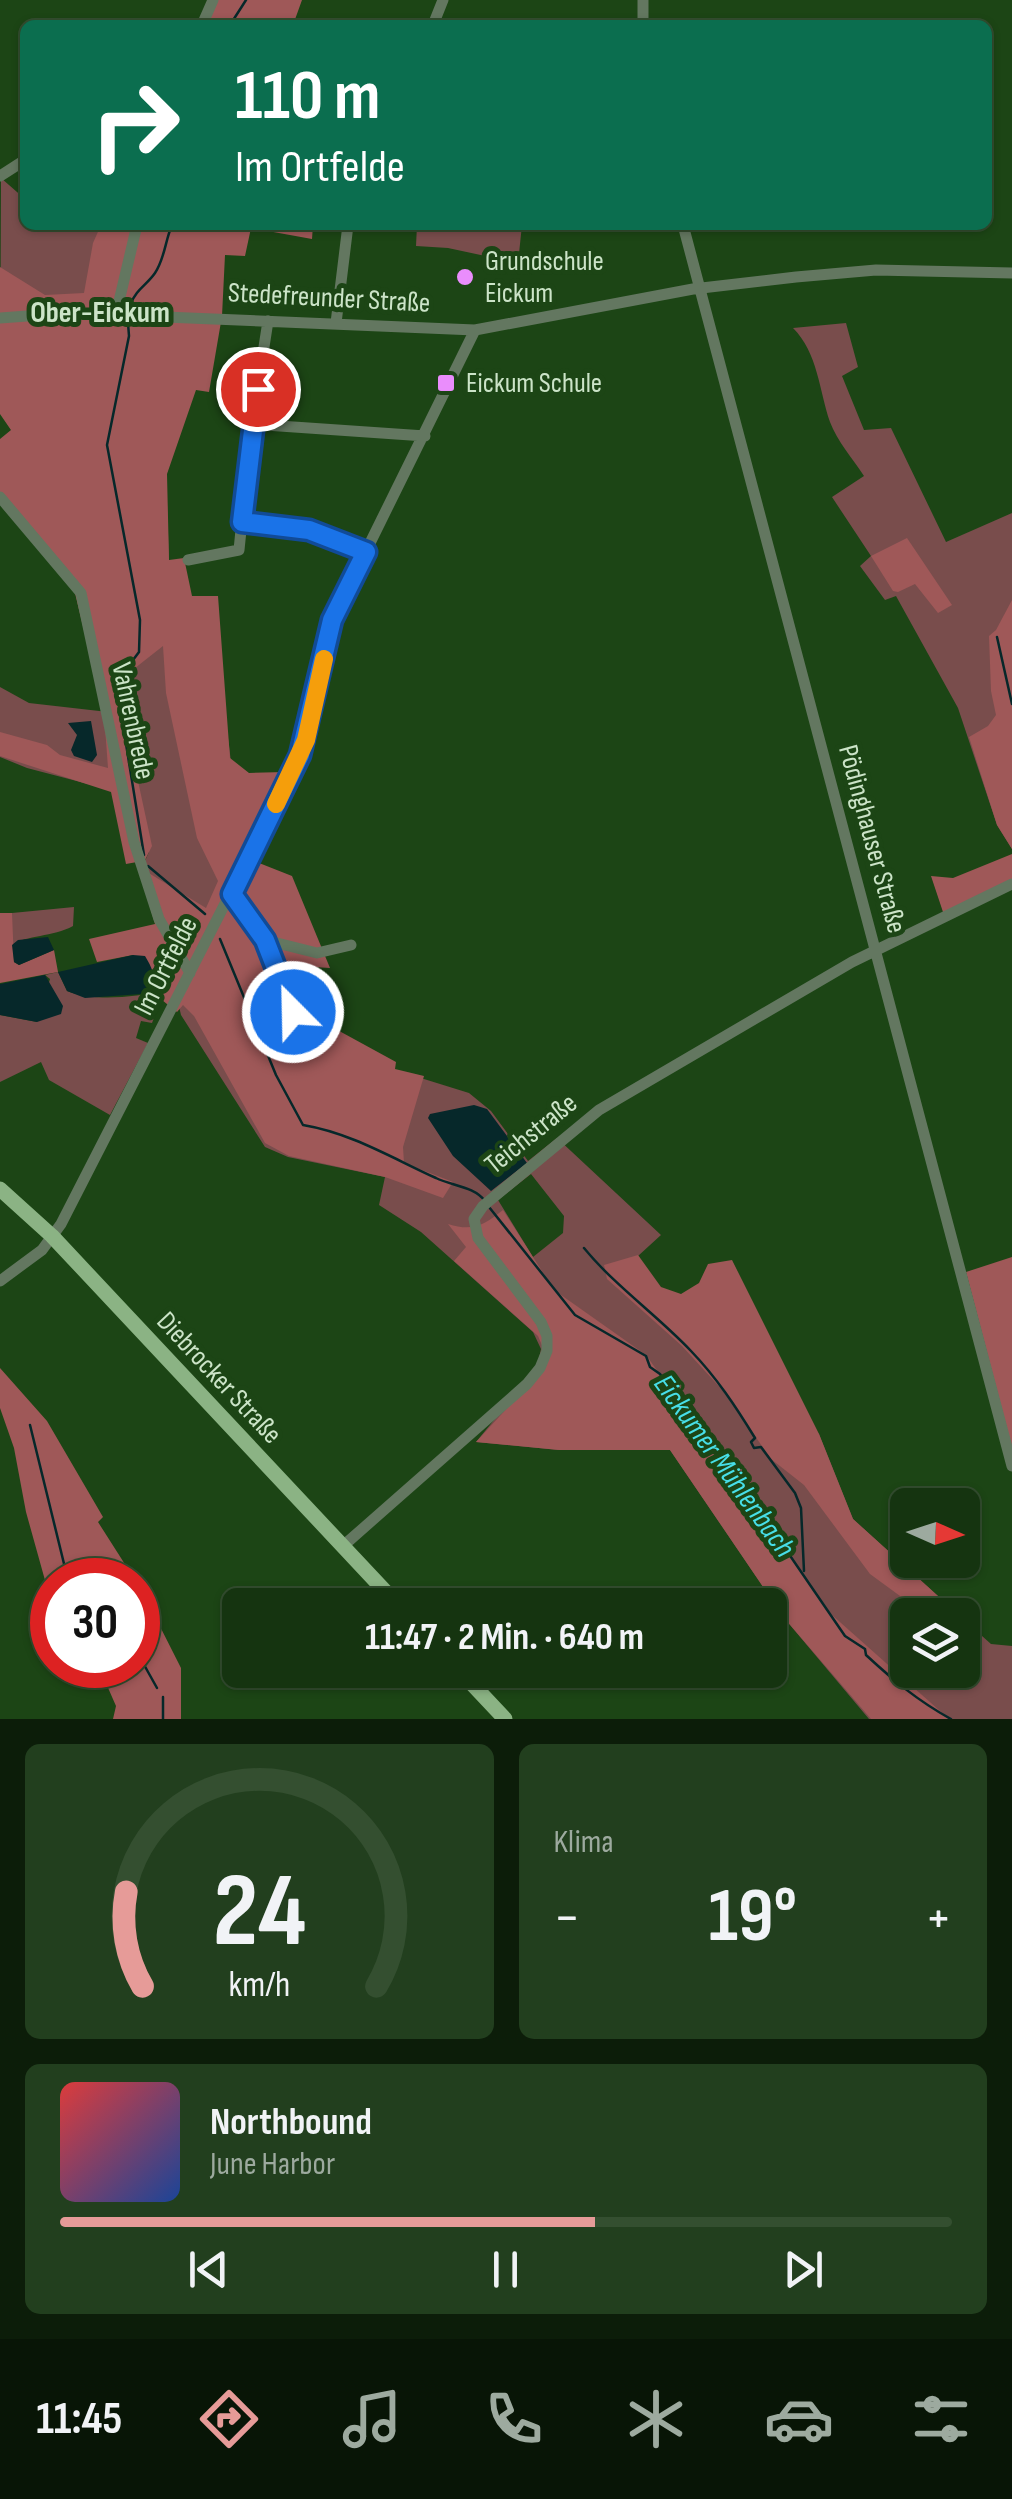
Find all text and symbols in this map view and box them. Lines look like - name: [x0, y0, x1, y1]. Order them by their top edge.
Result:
- text: 110 m: [235, 55, 381, 139]
- icon: right: [70, 60, 200, 190]
- text: Im Ortfelde: [235, 140, 405, 195]
- place label: Grundschule Eickum: [485, 245, 604, 310]
- marker: Grundschule Eickum: [454, 266, 476, 288]
- street label: Stedefreunder Straße: [227, 276, 431, 320]
- district label: Ober-Eickum: [30, 295, 170, 331]
- pin: [216, 347, 301, 432]
- icon: arrive: [231, 362, 286, 417]
- place label: Eickum Schule: [466, 367, 602, 400]
- marker: Eickum Schule: [435, 372, 457, 394]
- street label: Vahrenbrede: [105, 659, 161, 783]
- street label: Pödinghauser Straße: [831, 741, 913, 937]
- street label: Im Ortfelde: [127, 911, 205, 1021]
- position arrow: [241, 960, 345, 1064]
- street label: Teichstraße: [478, 1087, 584, 1181]
- street label: Diebrocker Straße: [150, 1305, 288, 1451]
- water label: Eickumer Mühlenbach: [646, 1368, 802, 1564]
- north arrow: [890, 1488, 980, 1578]
- map controls: [890, 1488, 980, 1688]
- speed limit sign: 30: [30, 1558, 160, 1688]
- button: layers: [890, 1598, 980, 1688]
- text: 11:47 · 2 Min. · 640 m: [365, 1615, 644, 1660]
- text: Klima: [554, 1823, 614, 1862]
- text: 24: [212, 1850, 306, 1975]
- text: 19°: [709, 1872, 797, 1963]
- text: −: [554, 1885, 580, 1952]
- text: +: [925, 1885, 952, 1952]
- text: km/h: [228, 1964, 290, 2007]
- text: Northbound: [210, 2100, 372, 2145]
- text: June Harbor: [210, 2145, 335, 2184]
- icon: previous: [181, 2242, 236, 2297]
- icon: pause: [478, 2242, 533, 2297]
- icon: next: [776, 2242, 831, 2297]
- icon: directions: [194, 2384, 264, 2454]
- icon: music: [337, 2384, 407, 2454]
- icon: phone: [479, 2384, 549, 2454]
- icon: climate: [621, 2384, 691, 2454]
- icon: car: [764, 2384, 834, 2454]
- icon: filters: [906, 2384, 976, 2454]
- text: 11:45: [36, 2392, 122, 2447]

